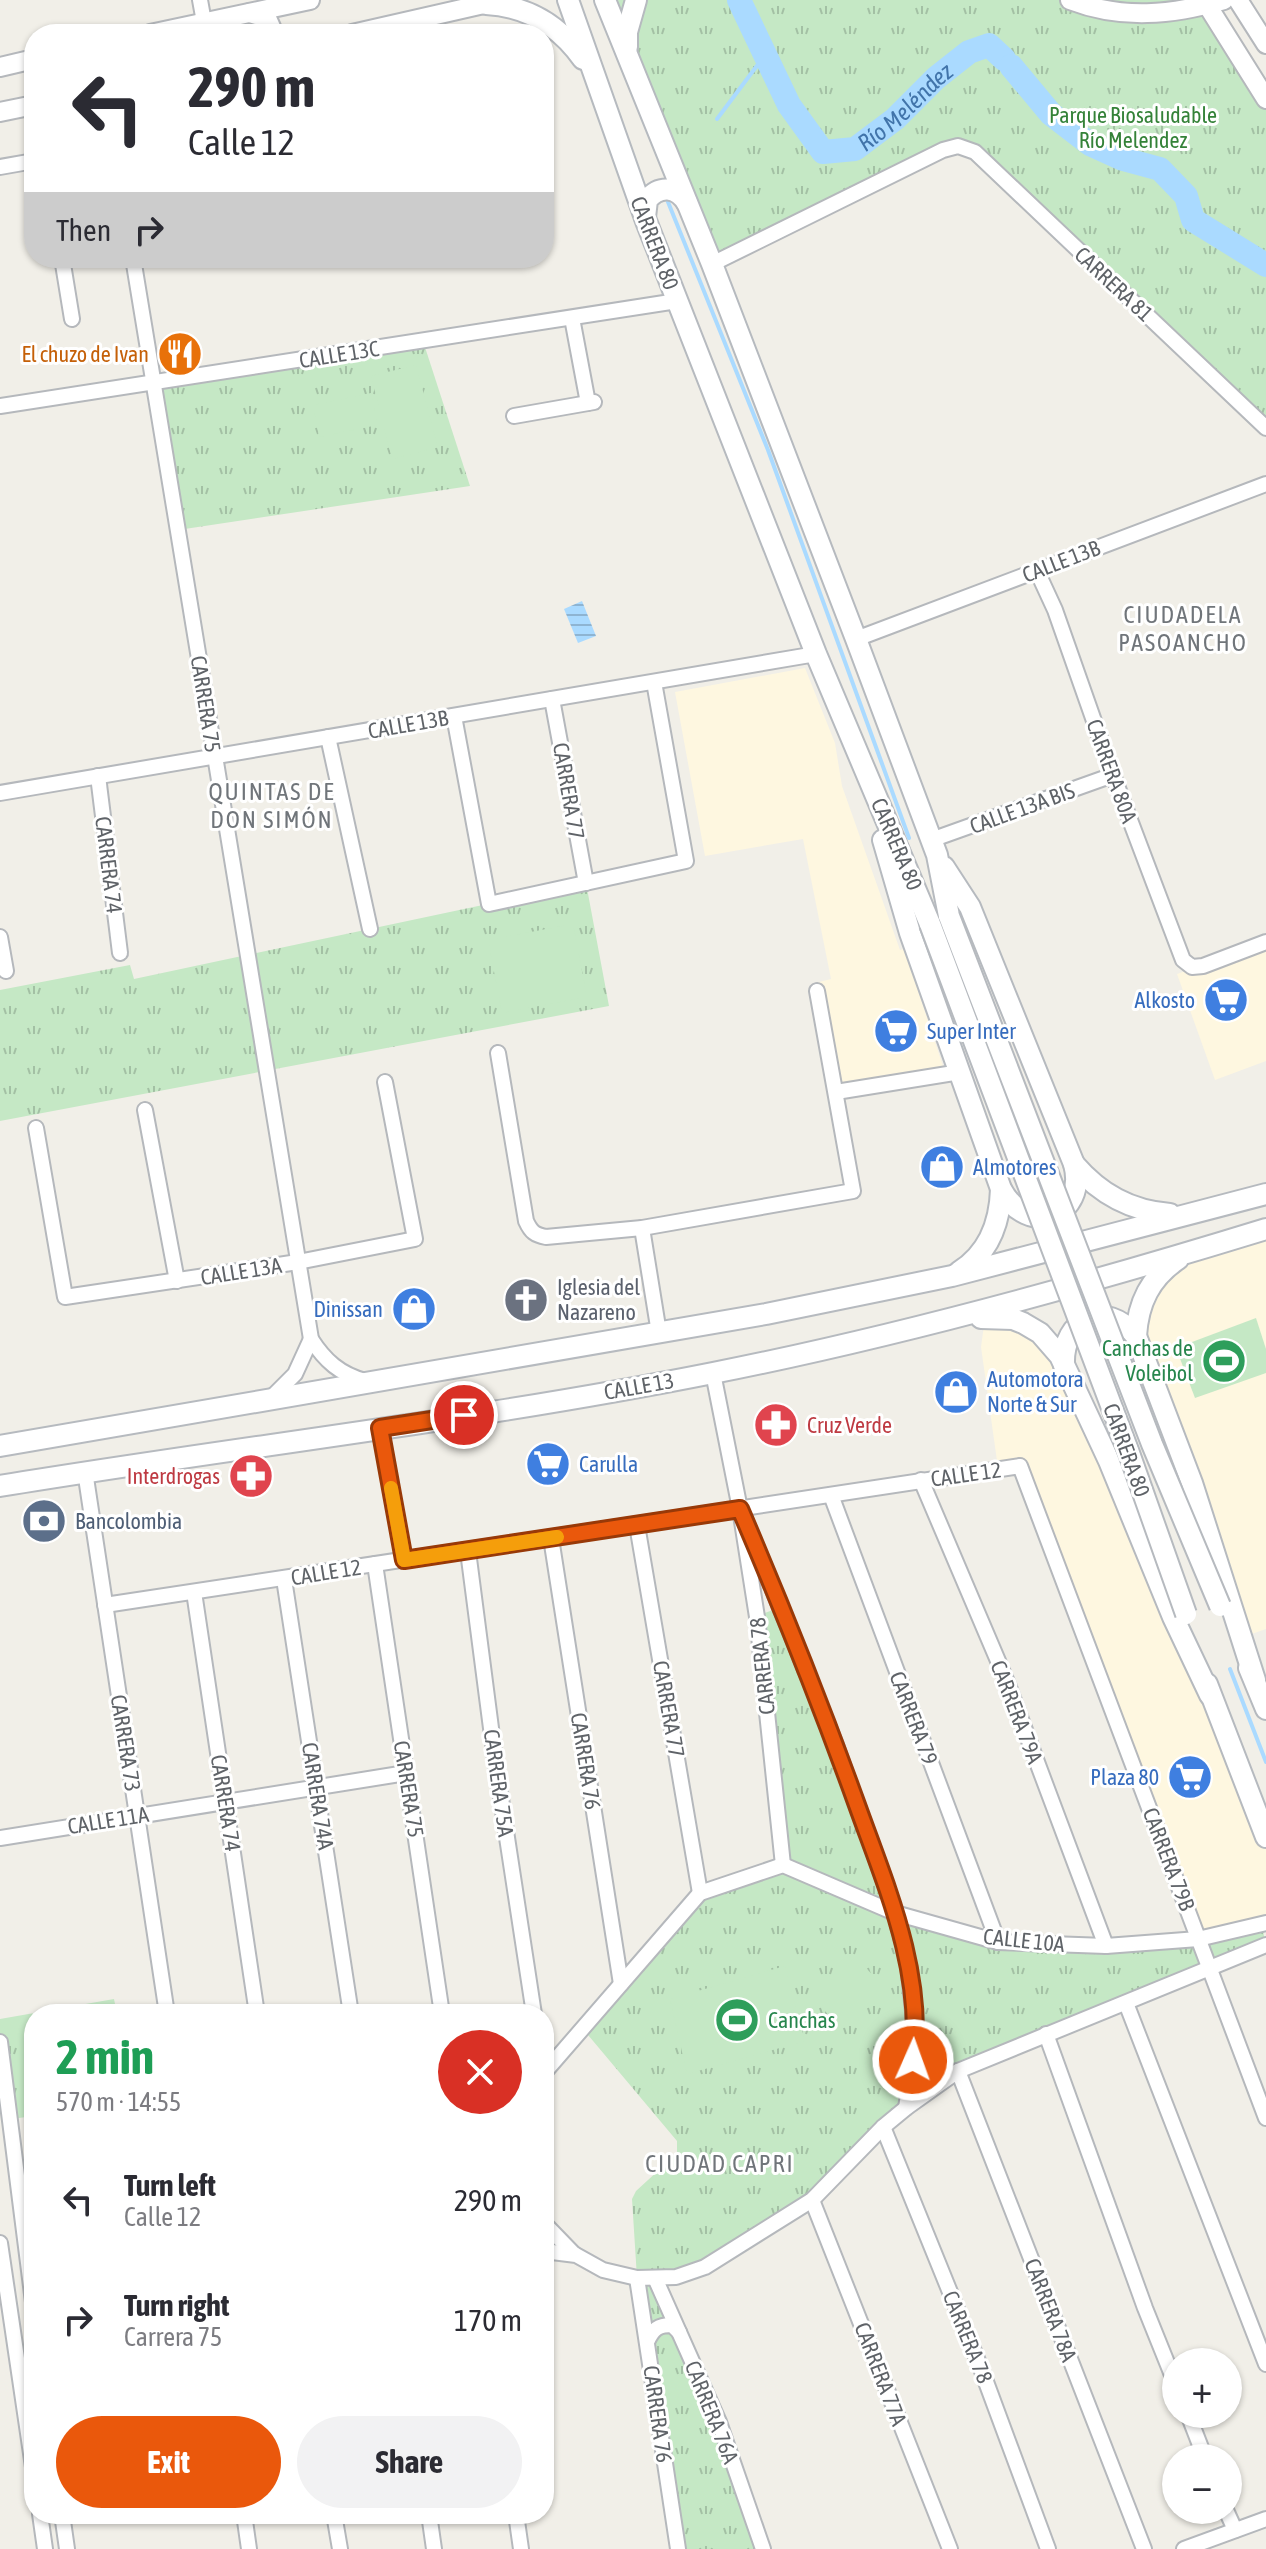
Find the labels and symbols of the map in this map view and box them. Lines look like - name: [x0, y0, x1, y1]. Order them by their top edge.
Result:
- water label: Río Meléndez: [852, 57, 958, 156]
- park label: Parque Biosaludable Río Melendez: [1049, 102, 1217, 153]
- street label: CARRERA 80: [625, 193, 685, 293]
- street label: CARRERA 81: [1069, 241, 1159, 327]
- restaurant icon: El chuzo de Ivan: [156, 330, 204, 378]
- street label: CALLE 13C: [297, 335, 381, 373]
- place label: El chuzo de Ivan: [22, 341, 149, 367]
- street label: CALLE 13B: [1018, 534, 1104, 588]
- district label: CIUDADELA PASOANCHO: [1118, 601, 1248, 656]
- street label: CARRERA 75: [186, 654, 226, 754]
- street label: CALLE 13B: [366, 704, 451, 744]
- street label: CARRERA 80A: [1081, 716, 1143, 827]
- street label: CARRERA 77: [548, 741, 590, 841]
- street label: CALLE 13A BIS: [966, 777, 1078, 839]
- district label: QUINTAS DE DON SIMÓN: [209, 778, 335, 833]
- street label: CARRERA 80: [866, 794, 928, 894]
- street label: CARRERA 74: [90, 815, 128, 915]
- supermarket icon: Alkosto: [1202, 976, 1250, 1024]
- place label: Alkosto: [1135, 987, 1195, 1013]
- supermarket icon: Super Inter: [872, 1007, 920, 1055]
- place label: Super Inter: [927, 1018, 1016, 1044]
- shop icon: Almotores: [918, 1143, 966, 1191]
- place label: Almotores: [973, 1154, 1057, 1180]
- street label: CALLE 13A: [199, 1252, 284, 1290]
- place label: Iglesia del Nazareno: [557, 1274, 640, 1325]
- church icon: Iglesia del Nazareno: [502, 1276, 550, 1324]
- shop icon: Dinissan: [390, 1285, 438, 1333]
- place label: Dinissan: [313, 1296, 383, 1322]
- place label: Canchas de Voleibol: [1102, 1335, 1193, 1386]
- sports icon: Canchas de Voleibol: [1200, 1337, 1248, 1385]
- place label: Automotora Norte & Sur: [987, 1366, 1084, 1417]
- street label: CALLE 13: [602, 1367, 676, 1405]
- shop icon: Automotora Norte & Sur: [932, 1368, 980, 1416]
- pin: [430, 1381, 498, 1449]
- street label: CARRERA 80: [1098, 1400, 1156, 1500]
- pharmacy icon: Cruz Verde: [752, 1401, 800, 1449]
- place label: Cruz Verde: [807, 1412, 892, 1438]
- supermarket icon: Carulla: [524, 1440, 572, 1488]
- place label: Carulla: [579, 1451, 638, 1477]
- pharmacy icon: Interdrogas: [227, 1452, 275, 1500]
- street label: CALLE 12: [929, 1456, 1003, 1492]
- place label: Interdrogas: [127, 1463, 220, 1489]
- bank icon: Bancolombia: [20, 1497, 68, 1545]
- place label: Bancolombia: [75, 1508, 182, 1534]
- street label: CALLE 12: [289, 1554, 363, 1590]
- street label: CARRERA 78: [744, 1616, 780, 1716]
- street label: CARRERA 79A: [985, 1657, 1049, 1767]
- street label: CARRERA 77: [648, 1659, 690, 1759]
- street label: CARRERA 79: [884, 1668, 944, 1768]
- street label: CARRERA 73: [106, 1693, 146, 1793]
- street label: CARRERA 76: [566, 1711, 606, 1811]
- street label: CARRERA 75A: [479, 1728, 519, 1839]
- street label: CARRERA 75: [389, 1739, 429, 1839]
- street label: CARRERA 74A: [297, 1740, 339, 1852]
- street label: CARRERA 74: [206, 1753, 246, 1853]
- supermarket icon: Plaza 80: [1166, 1753, 1214, 1801]
- place label: Plaza 80: [1090, 1764, 1159, 1790]
- street label: CALLE 11A: [66, 1801, 151, 1839]
- street label: CARRERA 79B: [1138, 1804, 1201, 1915]
- street label: CALLE 10A: [982, 1923, 1066, 1957]
- sports icon: Canchas: [713, 1996, 761, 2044]
- place label: Canchas: [768, 2007, 836, 2033]
- position arrow: [871, 2018, 955, 2102]
- district label: CIUDAD CAPRI: [645, 2150, 795, 2177]
- street label: CARRERA 78A: [1019, 2255, 1083, 2365]
- street label: CARRERA 78: [938, 2287, 998, 2387]
- street label: CARRERA 77A: [849, 2319, 913, 2429]
- street label: CARRERA 76A: [680, 2357, 744, 2467]
- street label: CARRERA 76: [638, 2364, 678, 2464]

